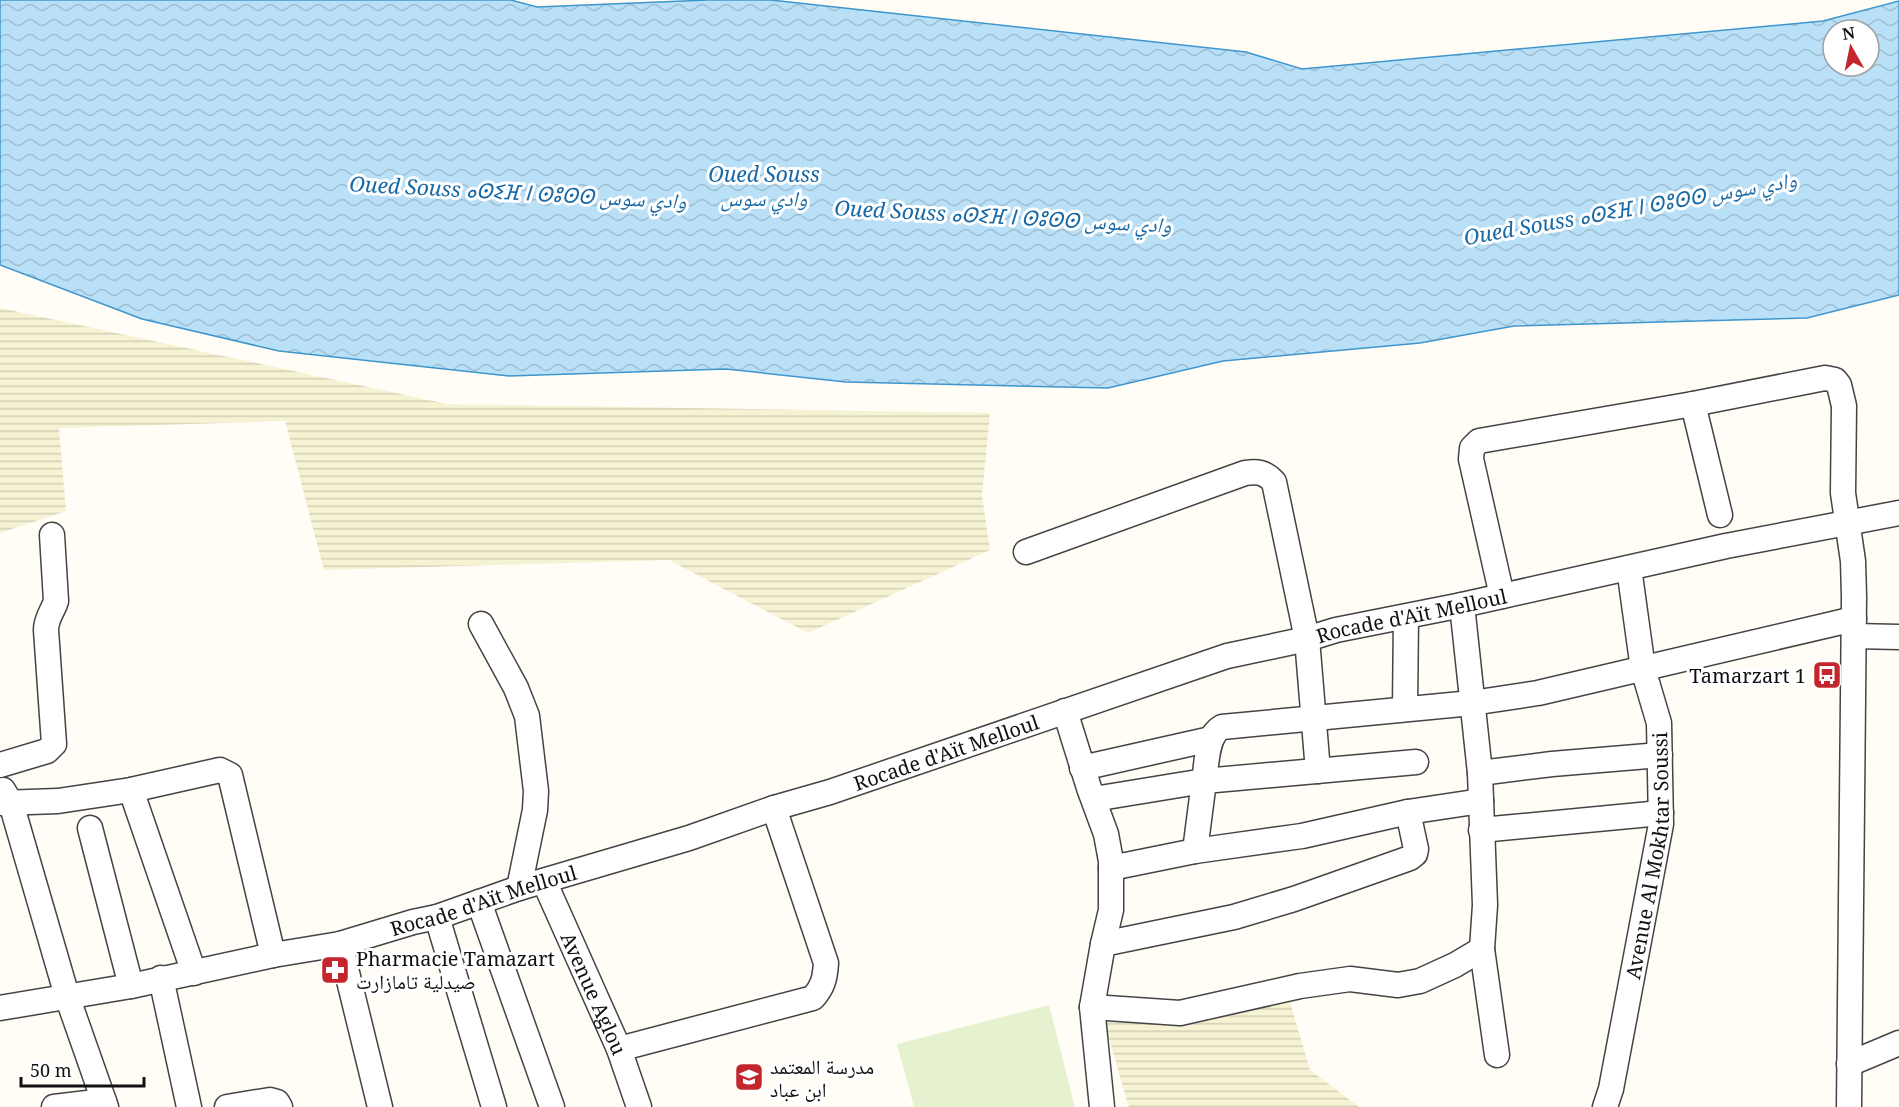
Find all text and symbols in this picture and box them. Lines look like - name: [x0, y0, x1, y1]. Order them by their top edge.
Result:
- north arrow: [1821, 18, 1881, 78]
- text: N: [1841, 21, 1857, 45]
- water label: Oued Souss وادي سوس: [708, 160, 820, 215]
- water label: Oued Souss ⴰⵙⵉⴼ ⵏ ⵙⵓⵙⵙ وادي سوس: [1461, 165, 1799, 254]
- water label: Oued Souss ⴰⵙⵉⴼ ⵏ ⵙⵓⵙⵙ وادي سوس: [349, 169, 687, 218]
- water label: Oued Souss ⴰⵙⵉⴼ ⵏ ⵙⵓⵙⵙ وادي سوس: [834, 193, 1172, 242]
- street label: Rocade d'Aït Melloul: [1313, 582, 1509, 649]
- bus stop icon: Tamarzart 1: [1811, 659, 1843, 691]
- place label: Tamarzart 1: [1689, 662, 1806, 689]
- street label: Rocade d'Aït Melloul: [850, 708, 1042, 796]
- street label: Avenue Al Mokhtar Soussi: [1619, 731, 1675, 981]
- street label: Rocade d'Aït Melloul: [387, 858, 580, 942]
- street label: Avenue Aglou: [555, 928, 633, 1059]
- place label: Pharmacie Tamazart صيدلية تامازارت: [356, 945, 555, 995]
- pharmacy icon: Pharmacie Tamazart صيدلية تامازارت: [319, 954, 351, 986]
- scale bar: [21, 1050, 144, 1088]
- place label: مدرسة المعتمد ابن عباد: [770, 1053, 874, 1103]
- text: 50 m: [30, 1058, 72, 1082]
- school or university icon: مدرسة المعتمد ابن عباد: [733, 1061, 765, 1093]

